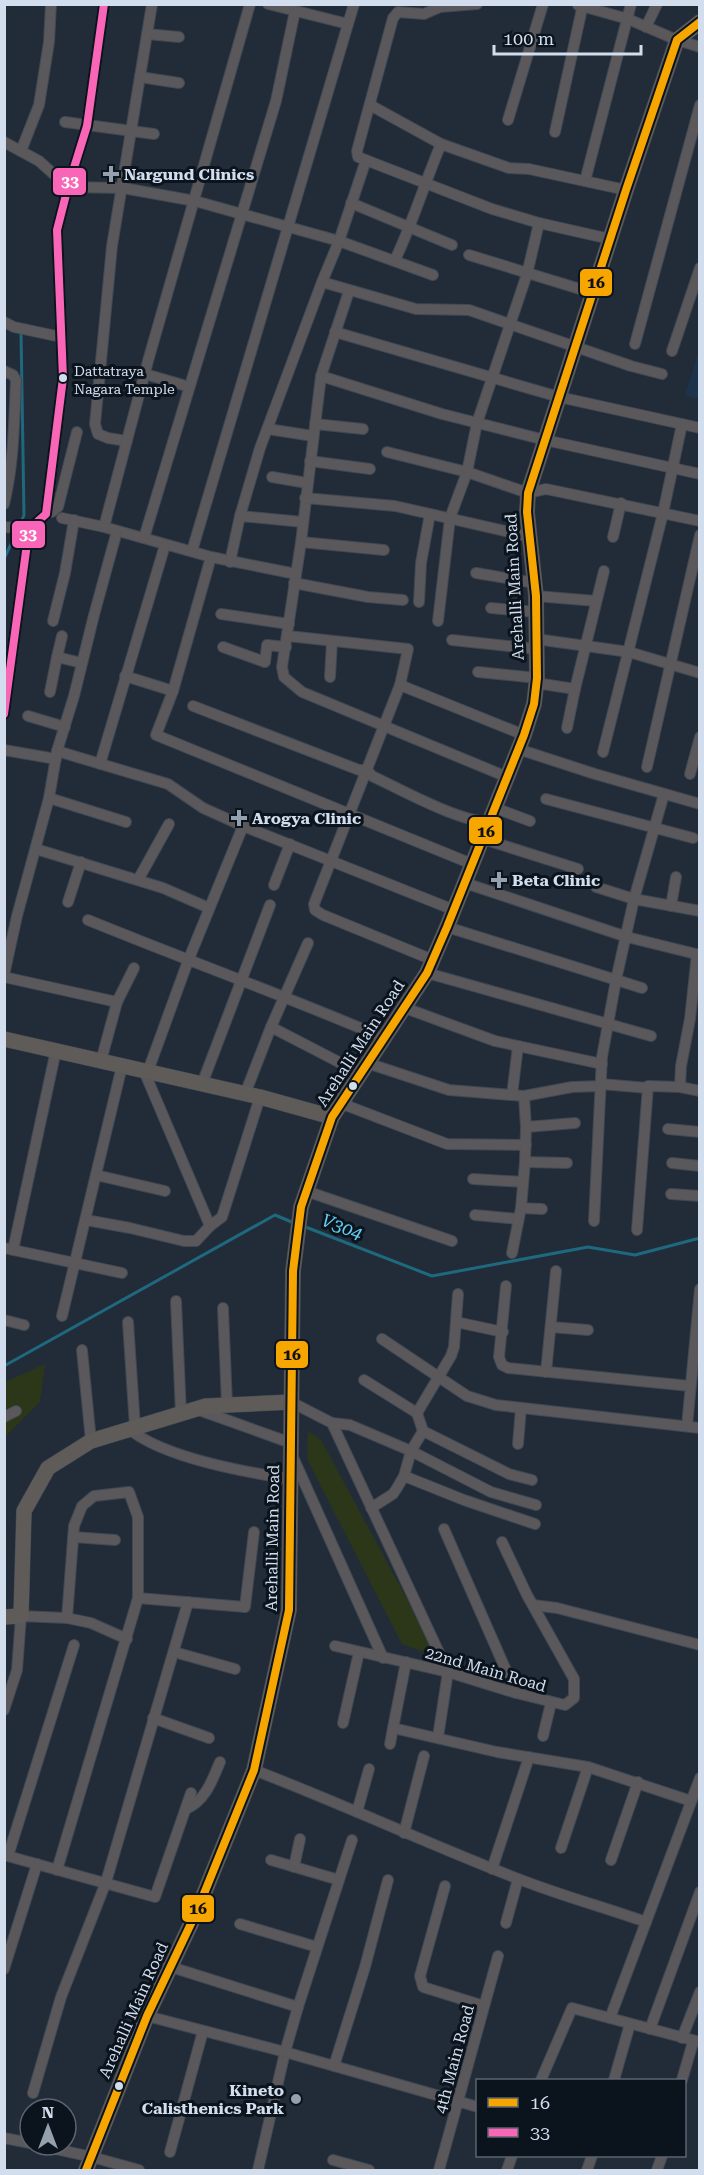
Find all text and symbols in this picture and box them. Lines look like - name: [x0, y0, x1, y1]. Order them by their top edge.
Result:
- scale bar: [494, 18, 641, 56]
- text: 100 m: [503, 28, 554, 49]
- marker: Nargund Clinics: [102, 165, 120, 183]
- place label: Nargund Clinics: [124, 165, 254, 184]
- line badge: 33: [52, 167, 87, 196]
- text: 33: [61, 172, 79, 191]
- line badge: 16: [579, 268, 613, 297]
- text: 16: [587, 273, 605, 292]
- place label: Dattatraya Nagara Temple: [74, 363, 175, 397]
- marker: Dattatraya Nagara Temple: [57, 372, 69, 384]
- street label: Arehalli Main Road: [501, 513, 528, 661]
- line badge: 33: [11, 520, 46, 549]
- text: 33: [19, 525, 37, 544]
- marker: Arogya Clinic: [230, 809, 248, 827]
- place label: Arogya Clinic: [252, 809, 361, 828]
- line badge: 16: [468, 816, 503, 845]
- text: 16: [477, 822, 495, 841]
- marker: Beta Clinic: [490, 871, 508, 889]
- place label: Beta Clinic: [512, 871, 600, 890]
- street label: Arehalli Main Road: [312, 977, 408, 1110]
- unlabelled marker: [347, 1080, 359, 1092]
- water label: V304: [319, 1209, 366, 1244]
- line badge: 16: [275, 1340, 309, 1369]
- text: 16: [283, 1345, 301, 1364]
- street label: Arehalli Main Road: [262, 1464, 283, 1612]
- street label: 22nd Main Road: [423, 1643, 549, 1696]
- line badge: 16: [181, 1894, 215, 1923]
- text: 16: [189, 1899, 207, 1918]
- street label: Arehalli Main Road: [95, 1939, 172, 2081]
- street label: 4th Main Road: [431, 2003, 478, 2116]
- legend: [476, 2079, 686, 2157]
- unlabelled marker: [113, 2080, 125, 2092]
- place label: Kineto Calisthenics Park: [142, 2081, 284, 2118]
- marker: Kineto Calisthenics Park: [289, 2092, 303, 2106]
- text: 16: [530, 2092, 550, 2113]
- north arrow: [18, 2097, 78, 2157]
- text: N: [42, 2103, 54, 2122]
- text: 33: [530, 2122, 550, 2143]

